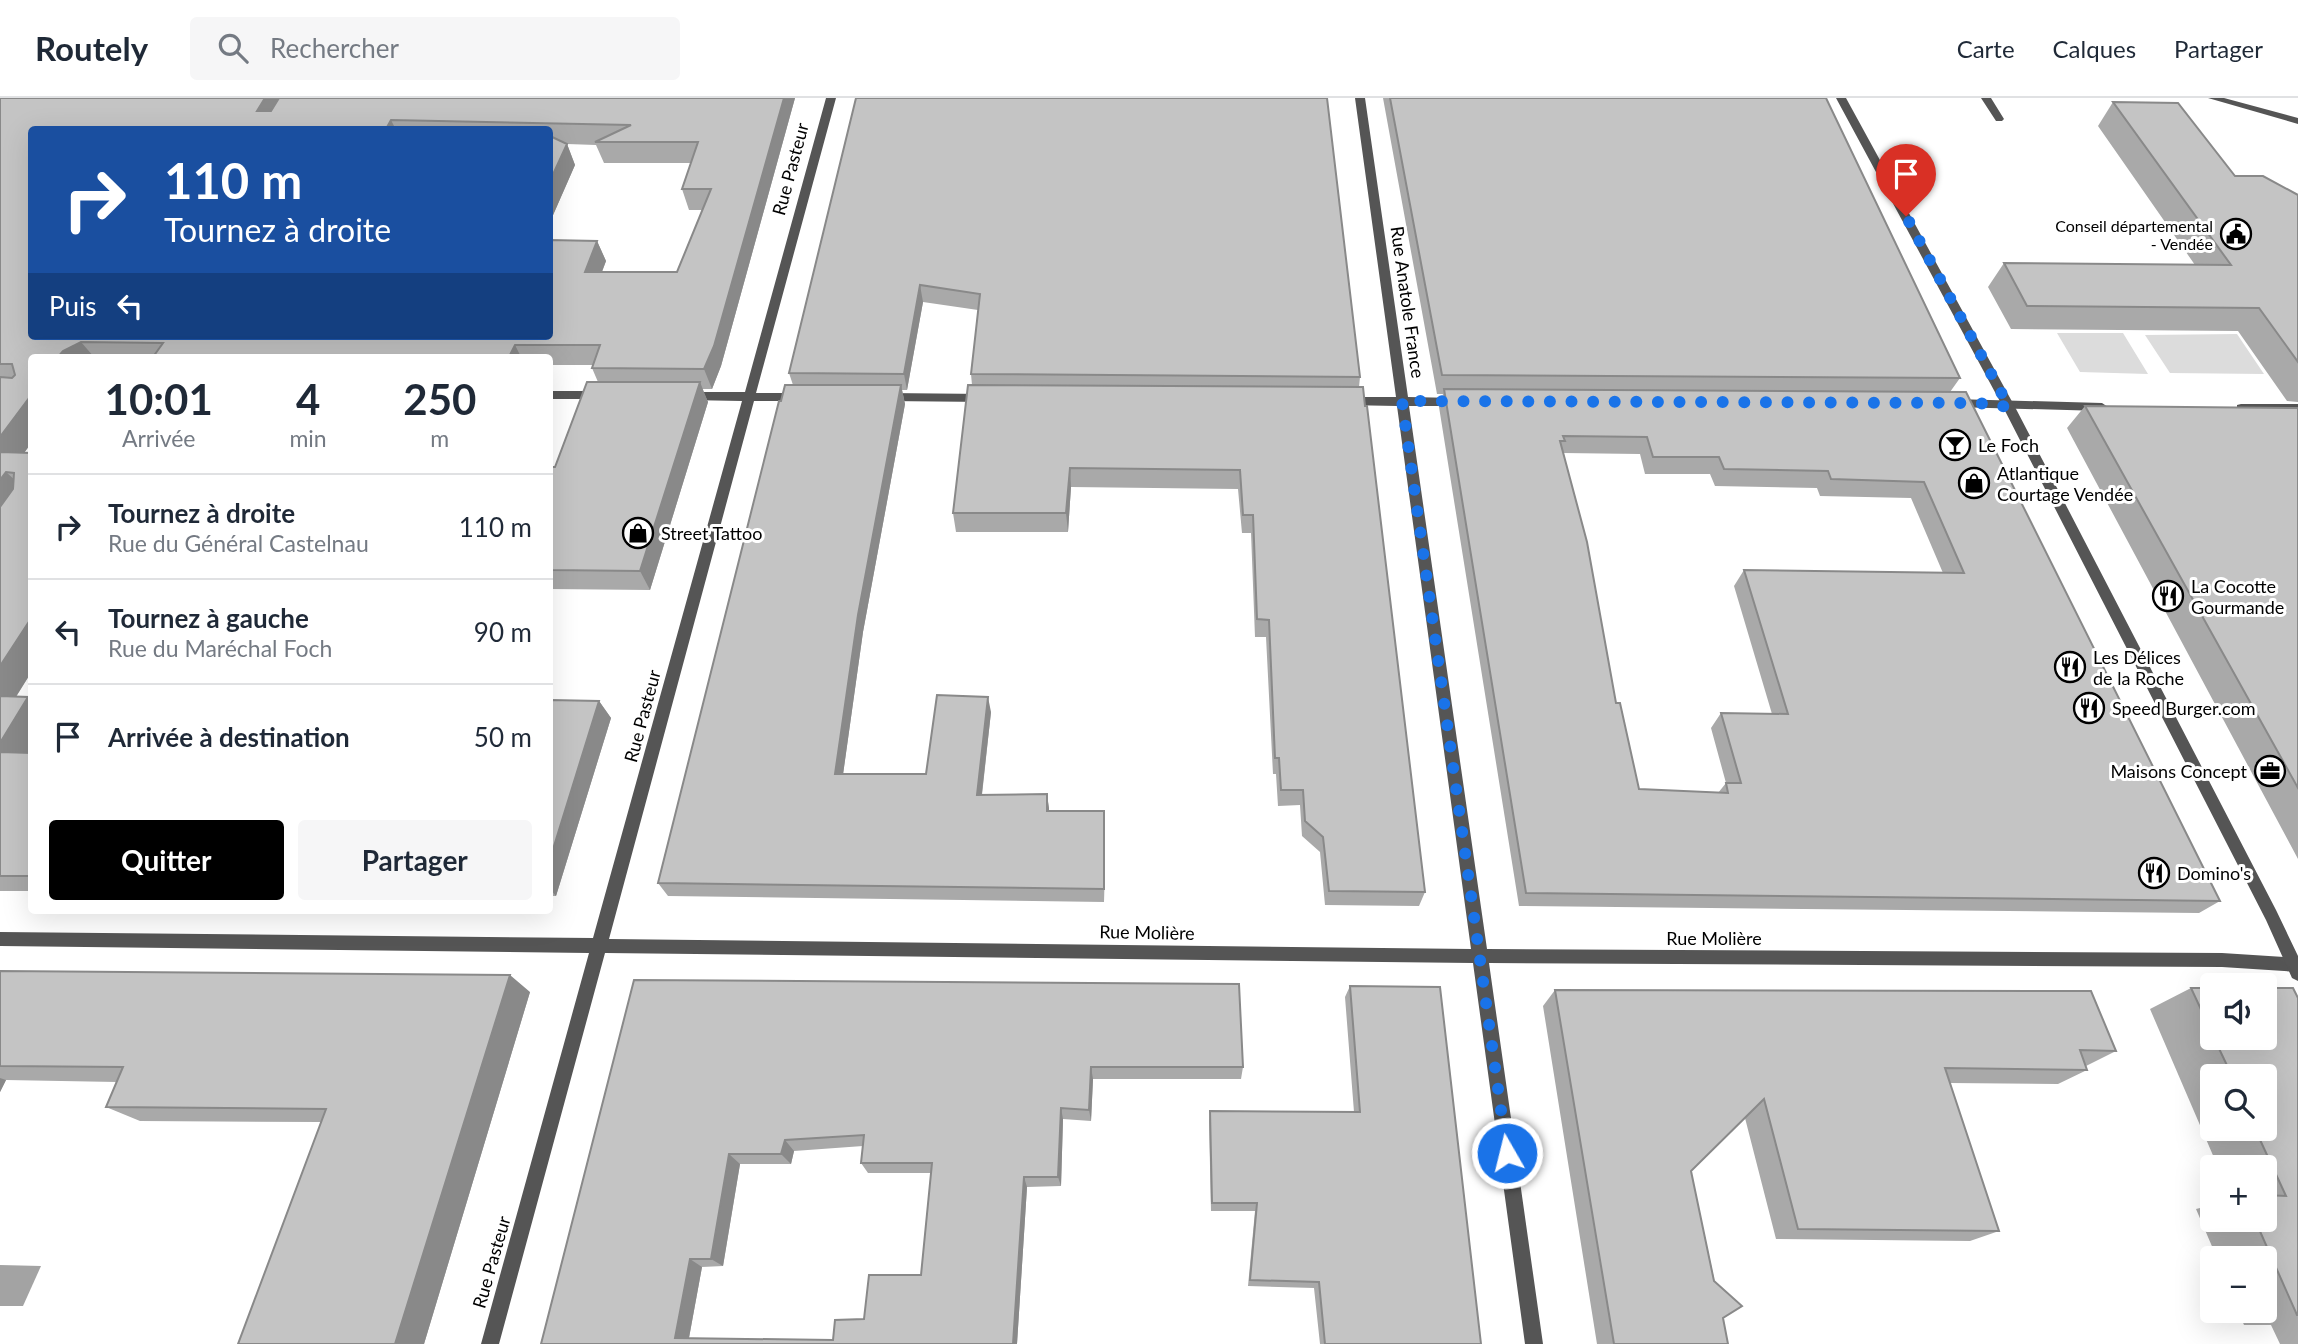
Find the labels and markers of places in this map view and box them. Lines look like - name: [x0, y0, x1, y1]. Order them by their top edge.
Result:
- pin: [1876, 144, 1936, 216]
- place label: Conseil départemental - Vendée: [2055, 216, 2213, 253]
- public building icon: Conseil départemental - Vendée: [2219, 217, 2253, 251]
- bar icon: Le Foch: [1938, 428, 1972, 462]
- place label: Le Foch: [1978, 434, 2039, 456]
- place label: Atlantique Courtage Vendée: [1997, 462, 2133, 505]
- shop icon: Atlantique Courtage Vendée: [1957, 466, 1991, 500]
- shop icon: Street Tattoo: [621, 516, 655, 550]
- place label: Street Tattoo: [661, 522, 763, 544]
- place label: La Cocotte Gourmande: [2191, 575, 2284, 618]
- restaurant icon: La Cocotte Gourmande: [2151, 579, 2185, 613]
- place label: Les Délices de la Roche: [2093, 646, 2184, 689]
- restaurant icon: Les Délices de la Roche: [2053, 650, 2087, 684]
- restaurant icon: Speed Burger.com: [2072, 691, 2106, 725]
- place label: Speed Burger.com: [2112, 697, 2255, 719]
- office icon: Maisons Concept: [2253, 754, 2287, 788]
- place label: Maisons Concept: [2110, 760, 2248, 782]
- restaurant icon: Domino's: [2137, 856, 2171, 890]
- place label: Domino's: [2177, 862, 2251, 884]

